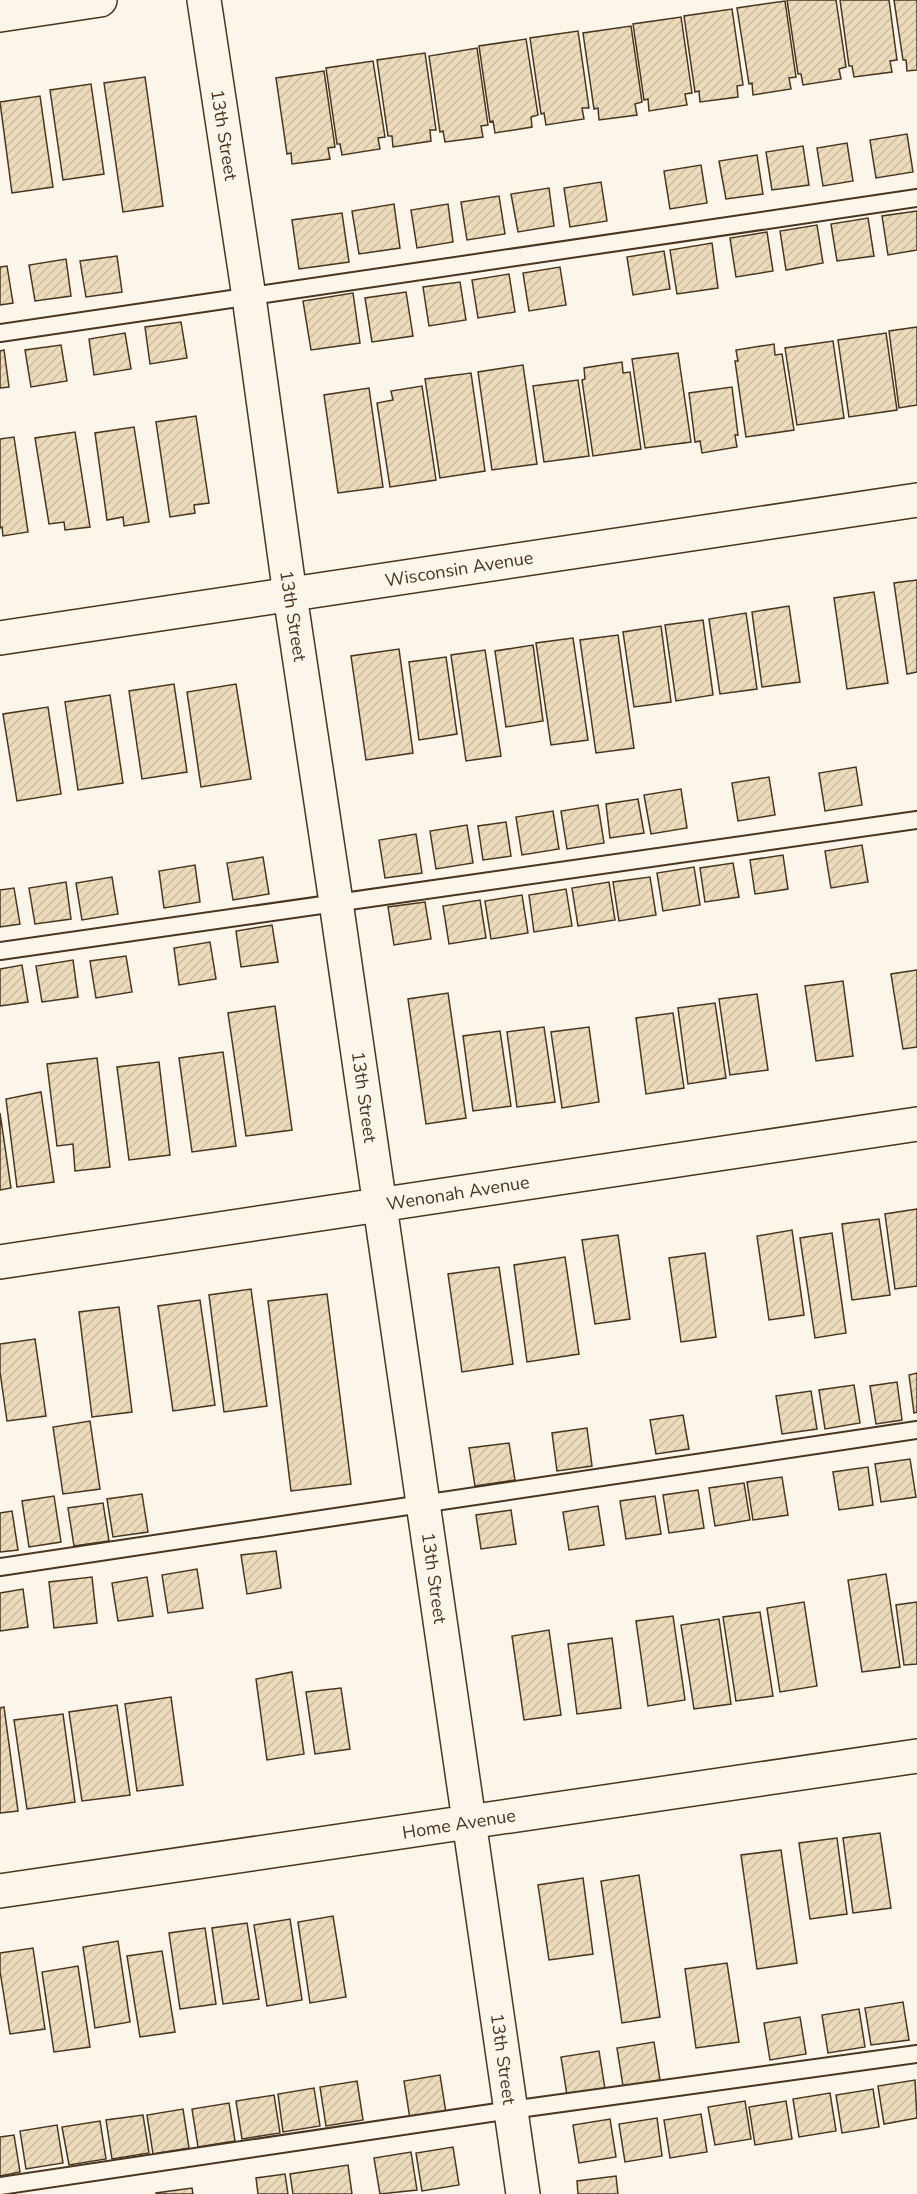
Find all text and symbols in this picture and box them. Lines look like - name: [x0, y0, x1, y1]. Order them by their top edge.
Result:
- street label: 13th Street: [205, 88, 243, 183]
- street label: Wisconsin Avenue: [383, 545, 535, 593]
- street label: 13th Street: [274, 569, 312, 664]
- street label: 13th Street: [346, 1050, 382, 1145]
- street label: Wenonah Avenue: [385, 1170, 531, 1216]
- street label: 13th Street: [416, 1531, 452, 1626]
- street label: Home Avenue: [401, 1803, 517, 1845]
- street label: 13th Street: [485, 2012, 521, 2107]

